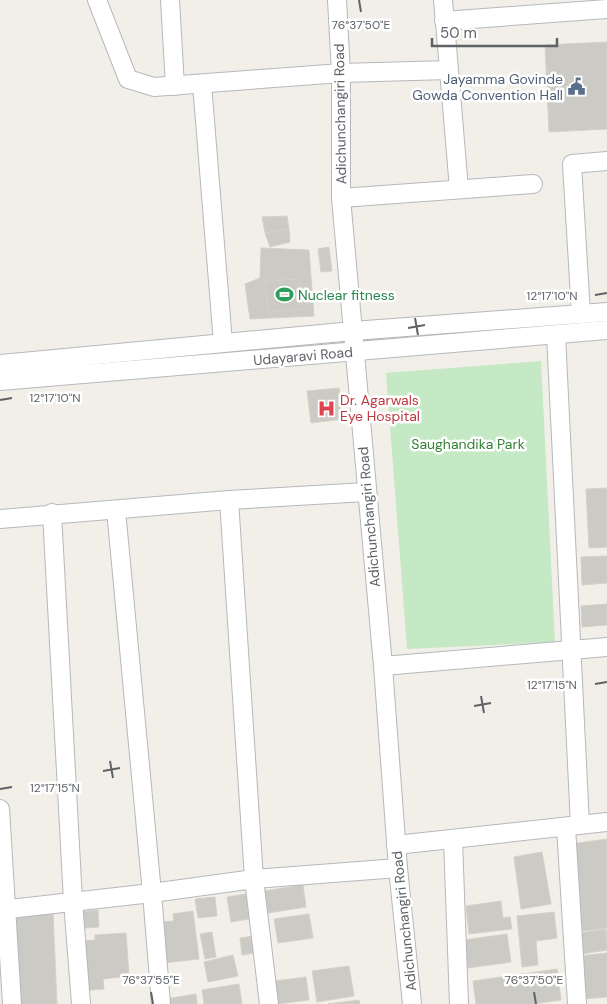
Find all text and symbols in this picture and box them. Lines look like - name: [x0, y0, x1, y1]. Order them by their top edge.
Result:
- scale bar: [432, 15, 557, 47]
- text: 76°37'50"E: [332, 17, 391, 33]
- text: 50 m: [440, 23, 477, 43]
- street label: Adichunchangiri Road: [330, 43, 350, 185]
- place label: Jayamma Govinde Gowda Convention Hall: [412, 70, 563, 104]
- public building icon: Jayamma Govinde Gowda Convention Hall: [567, 77, 587, 97]
- sports icon: Nuclear fitness: [274, 285, 294, 305]
- place label: Nuclear fitness: [298, 286, 395, 304]
- text: 12°17'10"N: [527, 288, 577, 304]
- street label: Udayaravi Road: [252, 343, 354, 369]
- text: 12°17'10"N: [30, 390, 80, 406]
- place label: Dr. Agarwals Eye Hospital: [340, 391, 420, 425]
- hospital icon: Dr. Agarwals Eye Hospital: [316, 398, 336, 418]
- park label: Saughandika Park: [411, 435, 525, 453]
- street label: Adichunchangiri Road: [354, 446, 384, 588]
- text: 12°17'15"N: [527, 677, 577, 693]
- text: 12°17'15"N: [30, 780, 80, 796]
- street label: Adichunchangiri Road: [388, 850, 420, 992]
- text: 76°37'55"E: [122, 972, 180, 988]
- text: 76°37'50"E: [505, 972, 564, 988]

